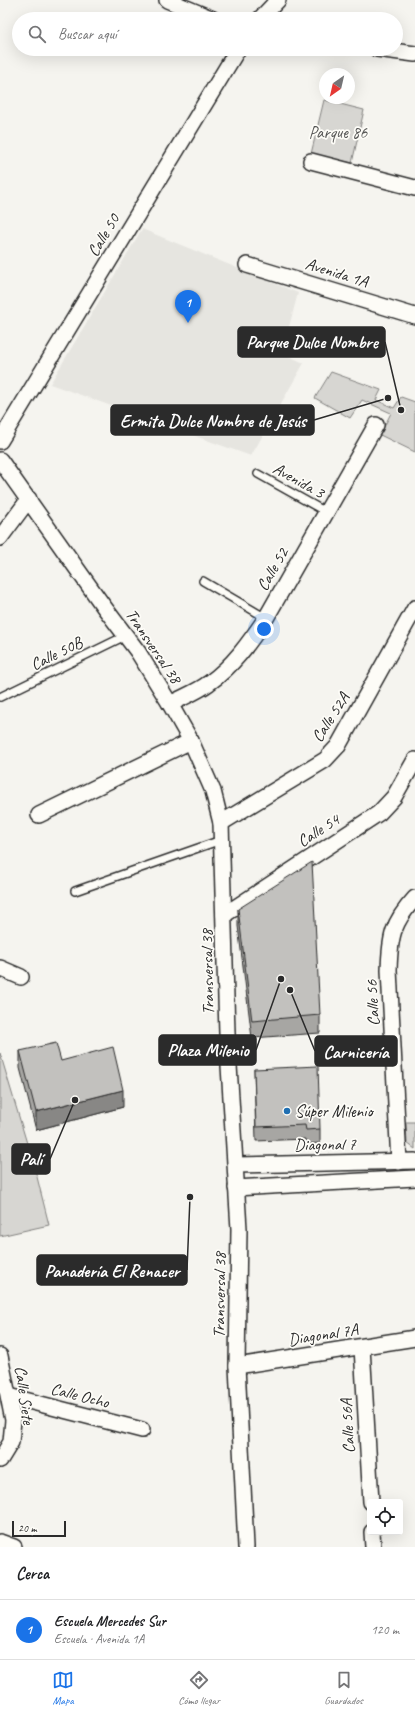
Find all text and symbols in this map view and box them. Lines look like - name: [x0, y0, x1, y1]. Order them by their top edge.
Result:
- search box: [12, 12, 403, 56]
- icon: search: [26, 23, 48, 45]
- text: Buscar aquí: [58, 25, 117, 44]
- north arrow: [319, 68, 355, 104]
- park label: Parque 86: [309, 122, 369, 143]
- street label: Calle 50: [83, 209, 125, 260]
- street label: Avenida 1A: [303, 253, 372, 292]
- pin: 1: [175, 290, 201, 323]
- callout: Parque Dulce Nombre: [238, 327, 385, 357]
- text: Parque Dulce Nombre: [246, 331, 380, 353]
- callout: Ermita Dulce Nombre de Jesús: [111, 405, 314, 435]
- text: Ermita Dulce Nombre de Jesús: [120, 410, 308, 432]
- street label: Avenida 3: [269, 458, 329, 504]
- street label: Calle 52: [252, 543, 294, 594]
- street label: Transversal 38: [121, 605, 188, 690]
- your location: [254, 619, 274, 639]
- street label: Calle 50B: [27, 631, 87, 675]
- street label: Calle 52A: [307, 687, 355, 746]
- street label: Calle 54: [293, 808, 345, 852]
- street label: Transversal 38: [196, 927, 219, 1015]
- street label: Calle 56: [361, 978, 384, 1027]
- callout: Plaza Milenio: [159, 1035, 256, 1065]
- callout: Carnicería: [315, 1036, 397, 1066]
- text: Plaza Milenio: [167, 1039, 250, 1061]
- text: Carnicería: [323, 1041, 391, 1063]
- place label: Súper Milenio: [295, 1101, 374, 1122]
- marker: Súper Milenio: [282, 1106, 292, 1116]
- street label: Diagonal 7: [294, 1133, 357, 1156]
- callout: Palí: [12, 1144, 50, 1174]
- text: Palí: [20, 1148, 46, 1170]
- street label: Transversal 38: [208, 1250, 231, 1338]
- callout: Panadería El Renacer: [37, 1255, 187, 1285]
- text: Panadería El Renacer: [45, 1260, 182, 1282]
- street label: Diagonal 7A: [287, 1318, 361, 1350]
- street label: Calle Siete: [10, 1364, 39, 1427]
- street label: Calle Ocho: [48, 1378, 112, 1413]
- street label: Calle 56A: [336, 1397, 359, 1454]
- map controls: [367, 1499, 403, 1535]
- button: locate: [367, 1499, 403, 1535]
- scale bar: [12, 1519, 66, 1538]
- text: 20 m: [18, 1521, 37, 1535]
- text: Cerca: [16, 1563, 49, 1584]
- text: Escuela Mercedes Sur: [54, 1612, 166, 1631]
- text: 1: [26, 1622, 32, 1638]
- text: 120 m: [371, 1622, 399, 1638]
- text: Escuela · Avenida 1A: [54, 1631, 144, 1647]
- tab: Mapa: [52, 1669, 74, 1707]
- tab: Cómo llegar: [178, 1669, 220, 1707]
- tab: Guardados: [324, 1669, 363, 1707]

